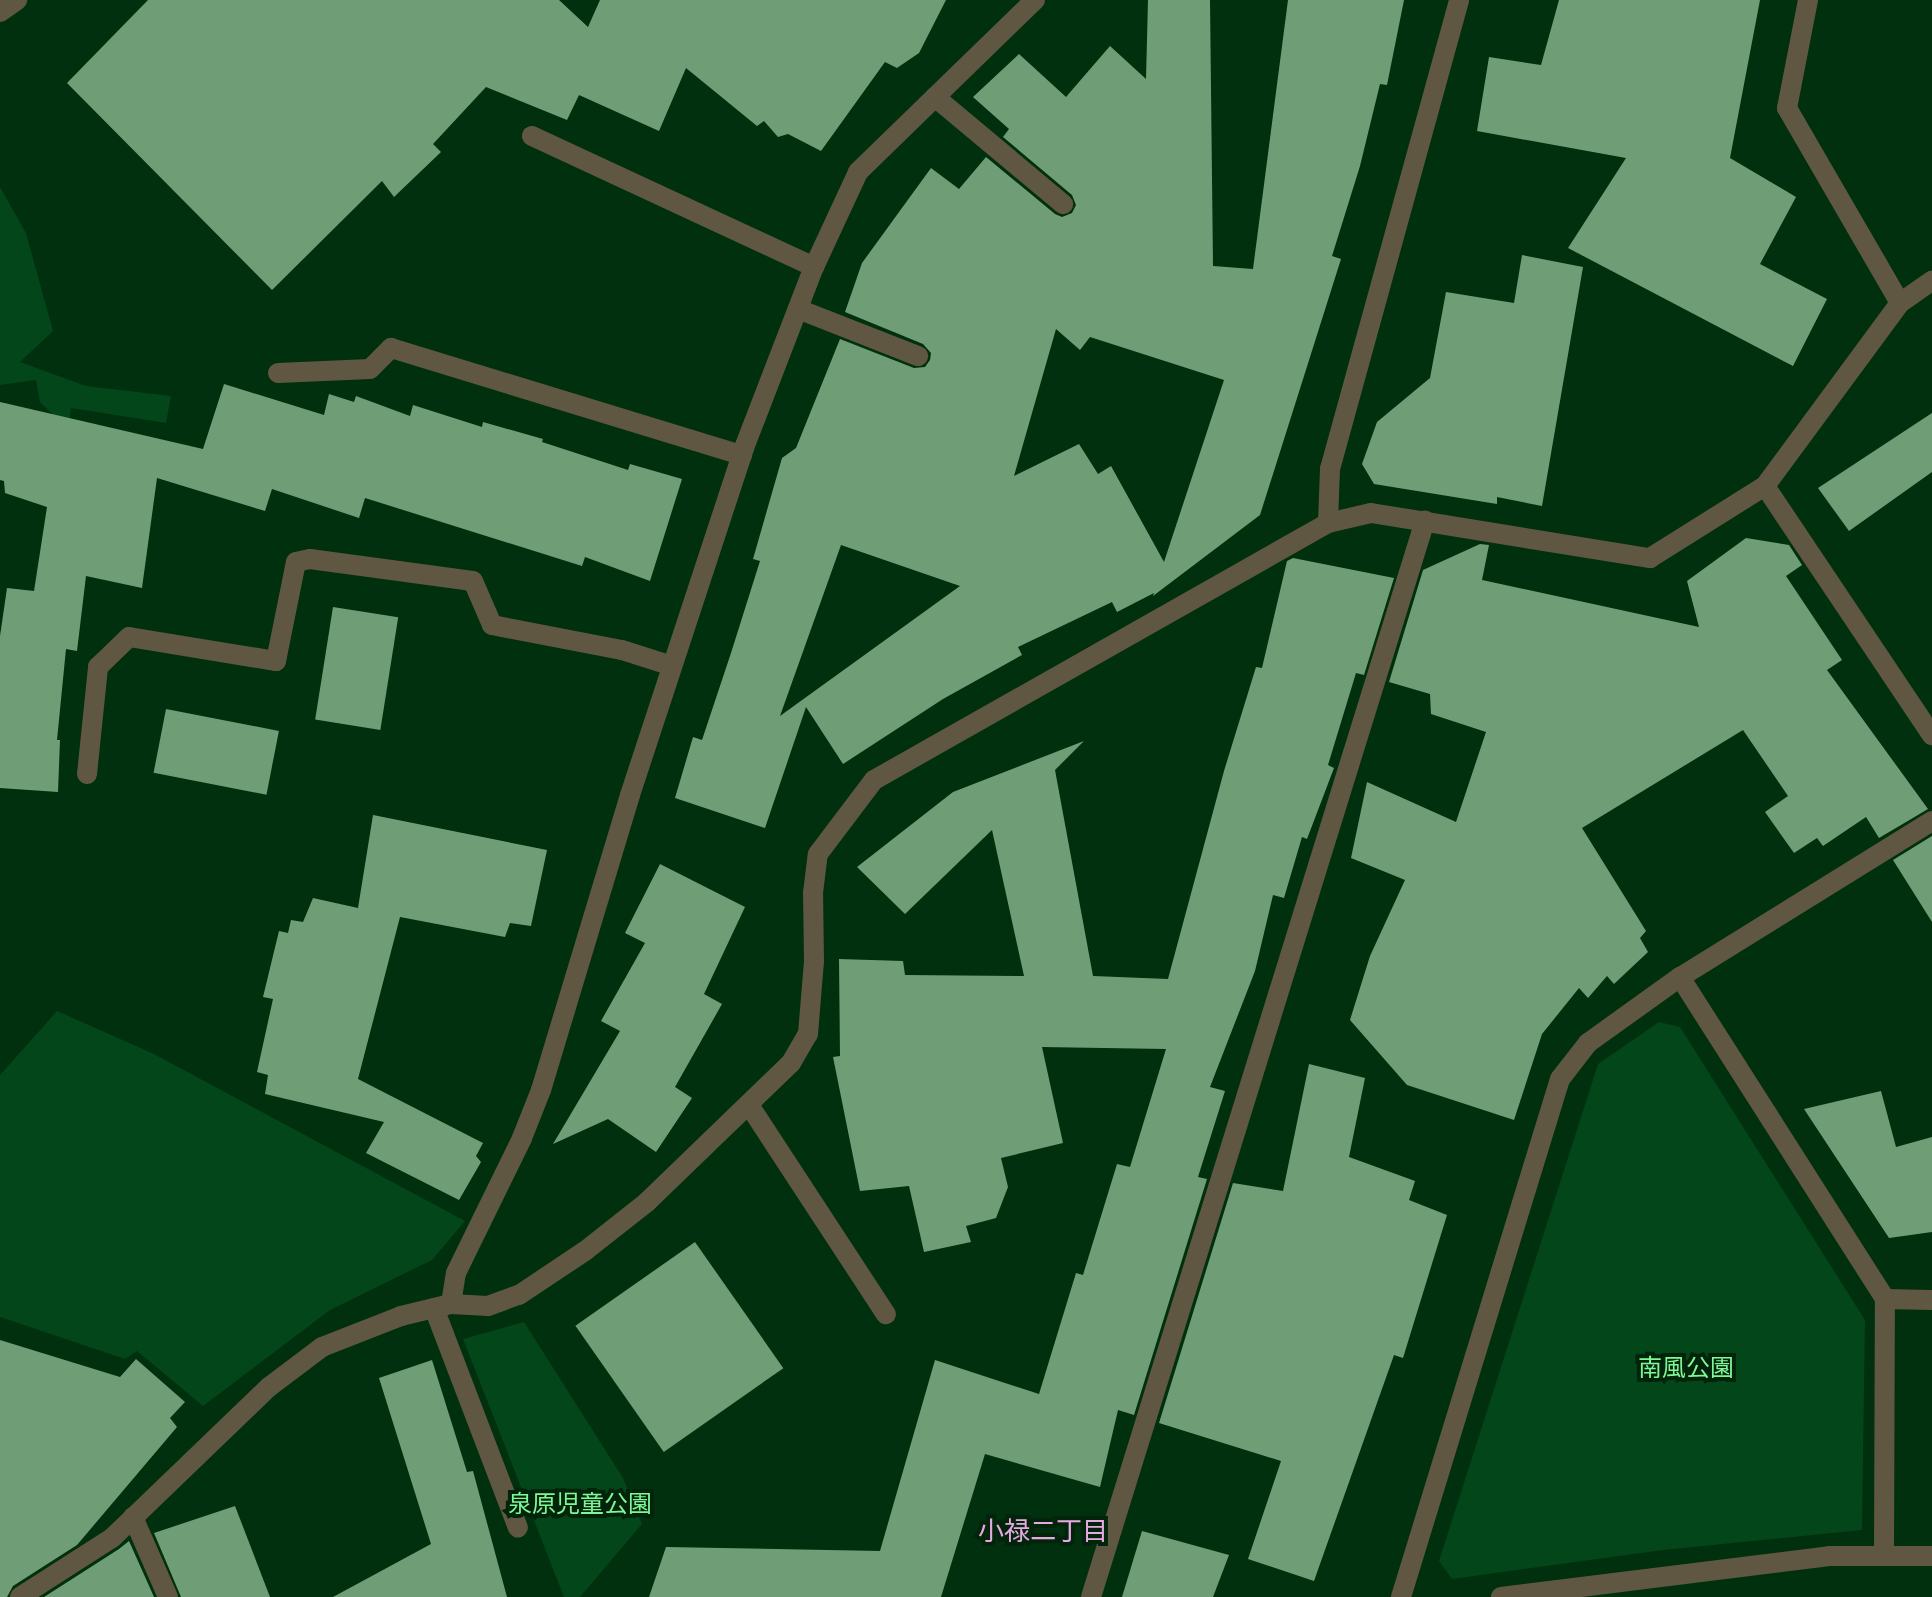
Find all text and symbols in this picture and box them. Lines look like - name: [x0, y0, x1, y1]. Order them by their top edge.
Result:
- park label: 南風公園: [1638, 1355, 1734, 1383]
- park label: 泉原児童公園: [508, 1491, 652, 1519]
- district label: 小禄二丁目: [978, 1516, 1108, 1548]

